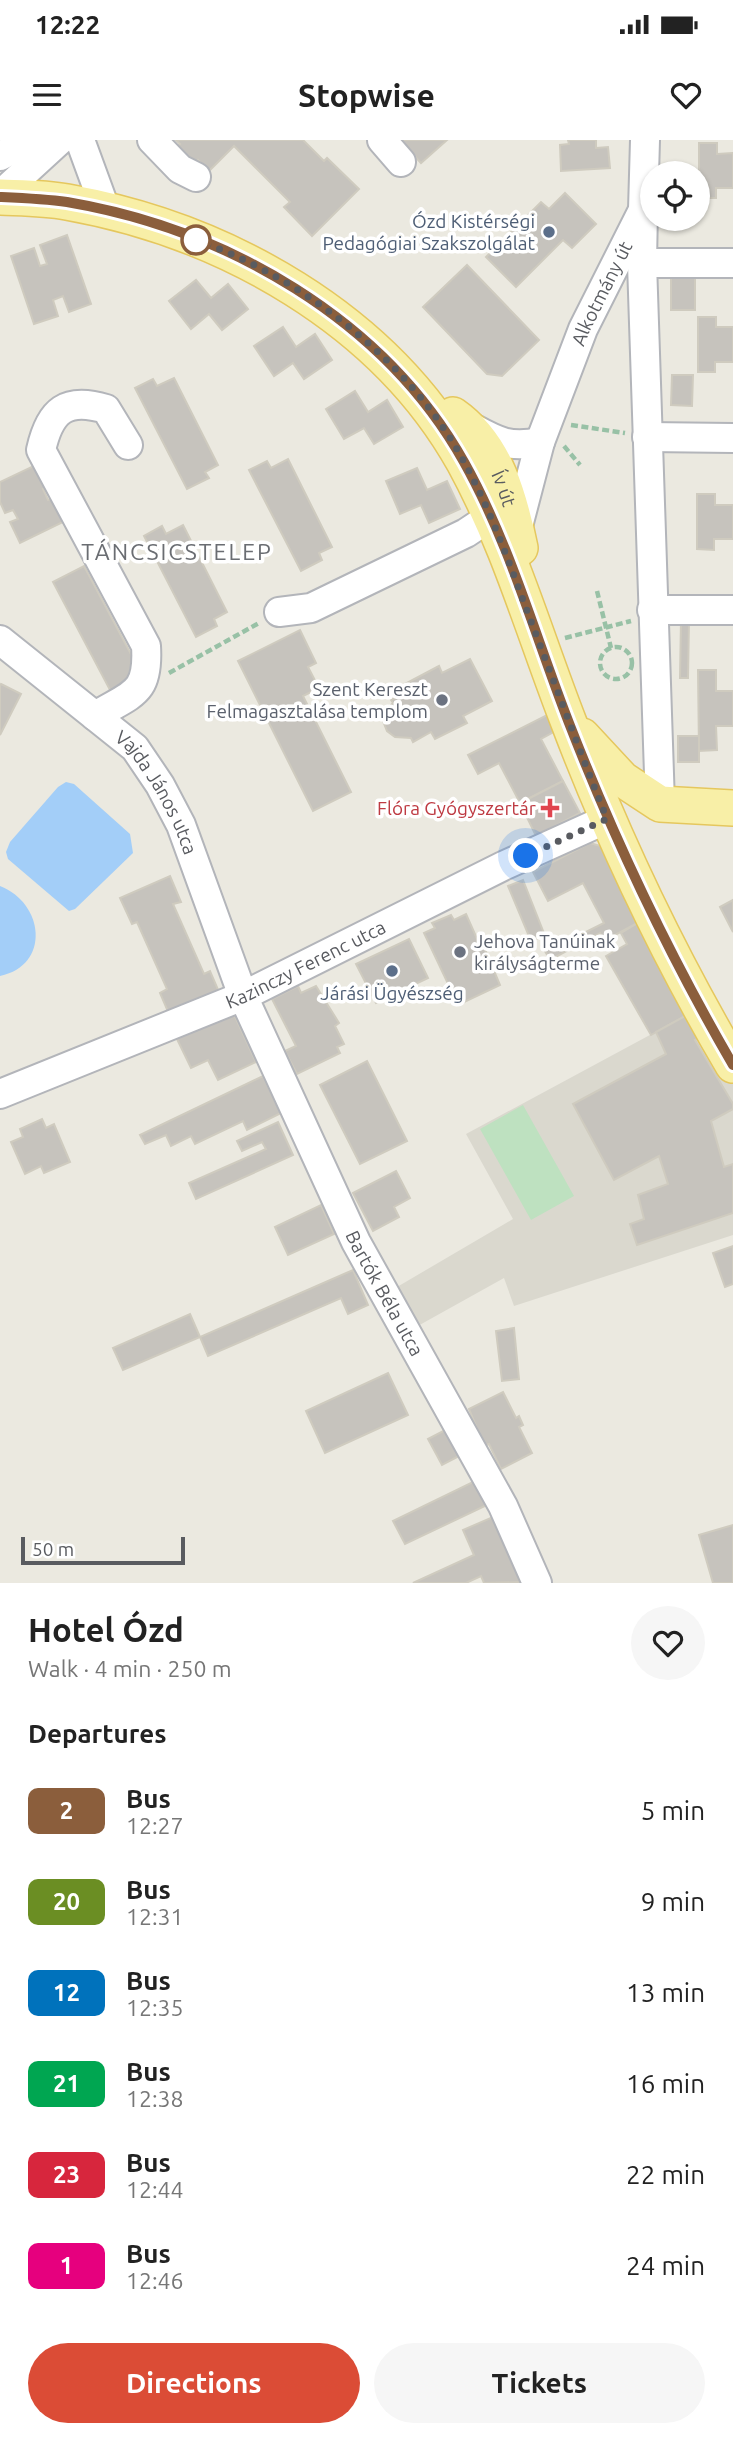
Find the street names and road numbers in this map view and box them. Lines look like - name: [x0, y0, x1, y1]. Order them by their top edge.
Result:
- street label: Alkotmány út: [567, 237, 637, 349]
- street label: Ív út: [487, 467, 521, 510]
- street label: Vajda János utca: [111, 726, 202, 857]
- street label: Kazinczy Ferenc utca: [222, 916, 389, 1013]
- street label: Bartók Béla utca: [341, 1227, 428, 1360]

